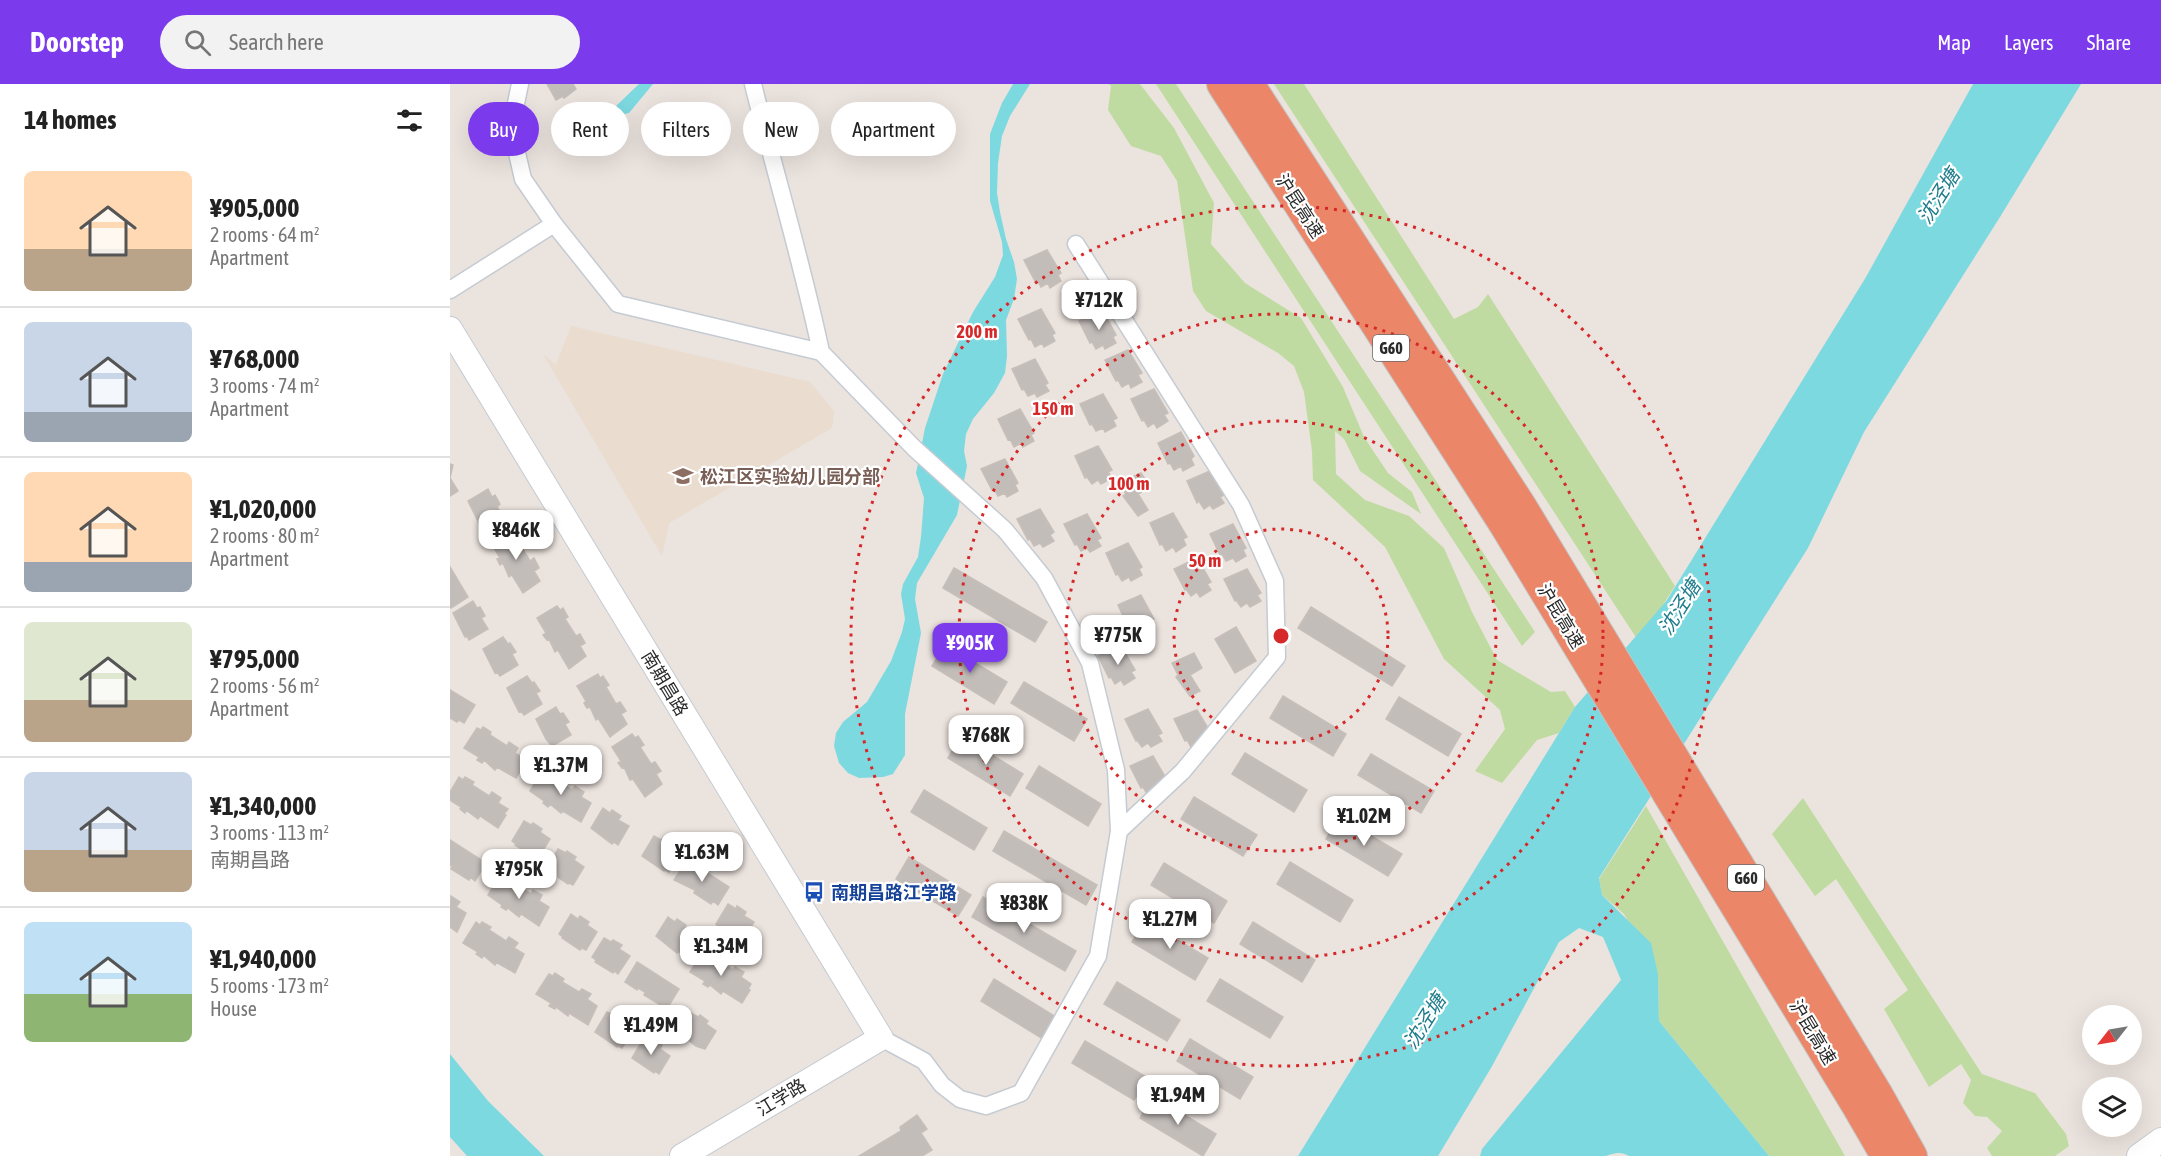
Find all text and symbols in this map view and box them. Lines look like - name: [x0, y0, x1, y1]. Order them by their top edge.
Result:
- search box: [160, 15, 580, 69]
- text: Doorstep: [30, 26, 124, 58]
- icon: search: [181, 26, 214, 59]
- text: Search here: [229, 29, 324, 55]
- text: Map: [1937, 30, 1971, 54]
- text: Layers: [2004, 30, 2054, 54]
- text: Share: [2087, 30, 2131, 54]
- chip: Buy: [468, 102, 539, 156]
- chip: Rent: [551, 102, 629, 156]
- chip: Filters: [641, 102, 731, 156]
- chip: New: [743, 102, 819, 156]
- chip: Apartment: [831, 102, 956, 156]
- icon: filters: [393, 104, 426, 137]
- text: 14 homes: [24, 105, 117, 135]
- water label: 沈泾塘: [1912, 162, 1965, 228]
- street label: 沪昆高速: [1272, 170, 1328, 242]
- text: ¥905,000: [210, 193, 300, 223]
- icon: home: [72, 195, 144, 267]
- text: 2 rooms · 64 m²: [210, 223, 320, 246]
- text: Apartment: [210, 246, 289, 269]
- pin: ¥712K: [1057, 280, 1141, 331]
- text: ¥712K: [1076, 288, 1122, 311]
- text: 200 m: [957, 321, 997, 342]
- road number: G60: [1373, 335, 1409, 361]
- text: ¥768,000: [210, 344, 300, 374]
- icon: home: [72, 346, 144, 418]
- text: 3 rooms · 74 m²: [210, 374, 320, 397]
- text: Apartment: [210, 397, 289, 420]
- text: 150 m: [1033, 398, 1073, 419]
- school or university icon: 松江区实验幼儿园分部: [671, 464, 695, 488]
- place label: 松江区实验幼儿园分部: [700, 466, 880, 487]
- text: 100 m: [1109, 473, 1149, 494]
- text: ¥1,020,000: [210, 494, 316, 524]
- icon: home: [72, 496, 144, 568]
- pin: ¥846K: [474, 510, 558, 561]
- text: ¥846K: [493, 518, 539, 541]
- text: 2 rooms · 80 m²: [210, 524, 320, 547]
- text: Apartment: [210, 547, 289, 570]
- text: 50 m: [1189, 550, 1221, 571]
- water label: 沈泾塘: [1653, 573, 1706, 639]
- street label: 沪昆高速: [1533, 580, 1589, 652]
- pin: ¥775K: [1076, 615, 1160, 666]
- pin: ¥905K: [928, 623, 1012, 674]
- text: ¥775K: [1095, 623, 1141, 646]
- centre of rings: [1271, 626, 1291, 646]
- text: ¥905K: [947, 631, 993, 654]
- text: ¥795,000: [210, 644, 300, 674]
- icon: home: [72, 646, 144, 718]
- street label: 南期昌路: [637, 647, 693, 719]
- text: 2 rooms · 56 m²: [210, 674, 320, 697]
- text: Apartment: [210, 697, 289, 720]
- pin: ¥768K: [944, 715, 1028, 766]
- text: ¥768K: [963, 723, 1009, 746]
- pin: ¥1.37M: [512, 745, 610, 796]
- text: ¥1.37M: [534, 753, 588, 776]
- text: ¥1,340,000: [210, 791, 316, 821]
- icon: home: [72, 796, 144, 868]
- pin: ¥1.02M: [1315, 796, 1413, 847]
- text: ¥1.02M: [1337, 804, 1391, 827]
- text: 3 rooms · 113 m²: [210, 821, 329, 844]
- pin: ¥1.63M: [653, 832, 751, 883]
- text: ¥1.63M: [675, 840, 729, 863]
- text: 南期昌路: [210, 848, 290, 871]
- pin: ¥795K: [477, 849, 561, 900]
- text: ¥795K: [496, 857, 542, 880]
- road number: G60: [1728, 865, 1764, 891]
- bus stop icon: 南期昌路江学路: [802, 880, 826, 904]
- place label: 南期昌路江学路: [831, 882, 957, 903]
- pin: ¥838K: [982, 883, 1066, 934]
- text: ¥838K: [1001, 891, 1047, 914]
- pin: ¥1.27M: [1121, 899, 1219, 950]
- text: ¥1.27M: [1143, 907, 1197, 930]
- pin: ¥1.34M: [672, 926, 770, 977]
- text: ¥1.34M: [694, 934, 748, 957]
- text: ¥1,940,000: [210, 944, 316, 974]
- icon: home: [72, 946, 144, 1018]
- text: 5 rooms · 173 m²: [210, 974, 329, 997]
- water label: 沈泾塘: [1398, 987, 1451, 1053]
- street label: 沪昆高速: [1785, 996, 1841, 1068]
- text: House: [210, 997, 257, 1020]
- pin: ¥1.49M: [602, 1005, 700, 1056]
- north arrow: [2082, 1005, 2142, 1065]
- map controls: [2082, 1005, 2142, 1137]
- text: ¥1.49M: [624, 1013, 678, 1036]
- street label: 江学路: [752, 1074, 810, 1120]
- pin: ¥1.94M: [1129, 1075, 1227, 1126]
- button: layers: [2082, 1077, 2142, 1137]
- text: ¥1.94M: [1151, 1083, 1205, 1106]

